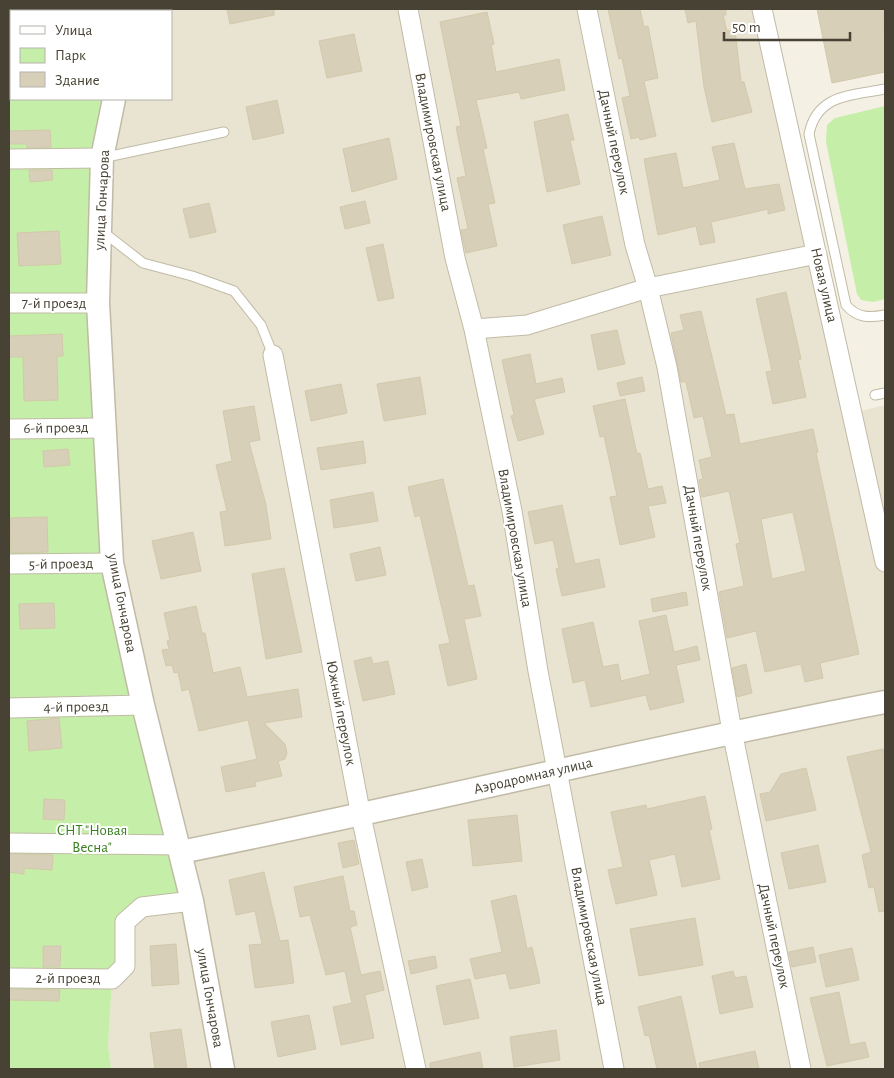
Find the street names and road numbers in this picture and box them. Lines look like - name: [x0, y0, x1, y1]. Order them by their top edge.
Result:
- street label: Владимировская улица: [412, 72, 454, 213]
- street label: Дачный переулок: [596, 88, 632, 196]
- street label: улица Гончарова: [92, 149, 112, 252]
- street label: Новая улица: [808, 246, 840, 324]
- street label: 7-й проезд: [22, 296, 86, 311]
- street label: 6-й проезд: [23, 420, 89, 436]
- street label: Владимировская улица: [495, 467, 535, 609]
- street label: Дачный переулок: [681, 484, 715, 592]
- street label: улица Гончарова: [105, 551, 139, 654]
- street label: 5-й проезд: [29, 556, 93, 572]
- street label: Южный переулок: [323, 659, 359, 767]
- street label: 4-й проезд: [43, 699, 109, 715]
- street label: Аэродромная улица: [472, 755, 594, 797]
- street label: Владимировская улица: [568, 866, 610, 1007]
- street label: Дачный переулок: [756, 882, 792, 990]
- street label: улица Гончарова: [194, 946, 226, 1049]
- street label: 2-й проезд: [36, 971, 101, 986]

